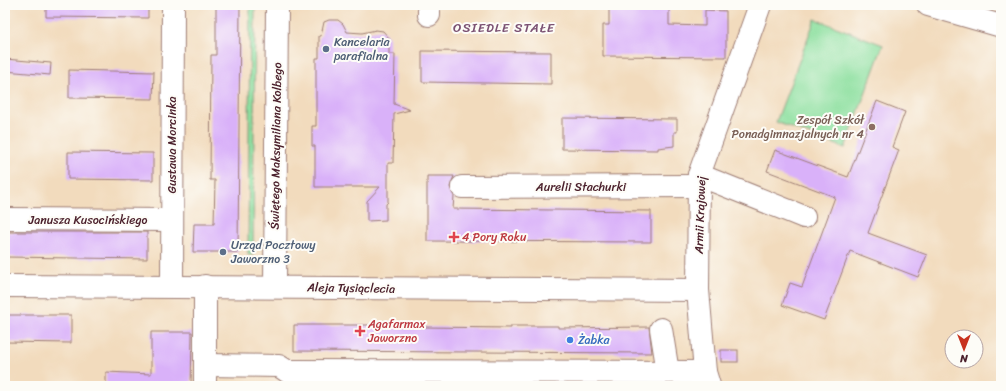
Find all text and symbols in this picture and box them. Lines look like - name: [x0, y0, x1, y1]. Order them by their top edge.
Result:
- district label: OSIEDLE STAŁE: [453, 16, 555, 39]
- place label: Kancelaria parafialna: [333, 31, 391, 67]
- marker: Kancelaria parafialna: [321, 44, 331, 54]
- street label: Świętego Maksymiliana Kolbego: [264, 62, 288, 230]
- street label: Gustawa Morcinka: [161, 96, 183, 194]
- place label: Zespół Szkół Ponadgimnazjalnych nr 4: [732, 109, 865, 145]
- marker: Zespół Szkół Ponadgimnazjalnych nr 4: [867, 122, 877, 132]
- street label: Armii Krajowej: [688, 175, 712, 255]
- street label: Aurelii Stachurki: [535, 176, 627, 198]
- street label: Janusza Kusocińskiego: [28, 209, 147, 231]
- place label: 4 Pory Roku: [462, 226, 527, 248]
- marker: 4 Pory Roku: [449, 232, 459, 242]
- place label: Urząd Pocztowy Jaworzno 3: [230, 234, 316, 270]
- marker: Urząd Pocztowy Jaworzno 3: [218, 247, 228, 257]
- street label: Aleja Tysiąclecia: [306, 276, 395, 300]
- place label: Agafarmax Jaworzno: [367, 313, 426, 349]
- marker: Agafarmax Jaworzno: [355, 326, 365, 336]
- place label: Żabka: [578, 329, 611, 351]
- north arrow: [944, 329, 984, 369]
- marker: Żabka: [565, 335, 575, 345]
- text: N: [960, 349, 969, 368]

